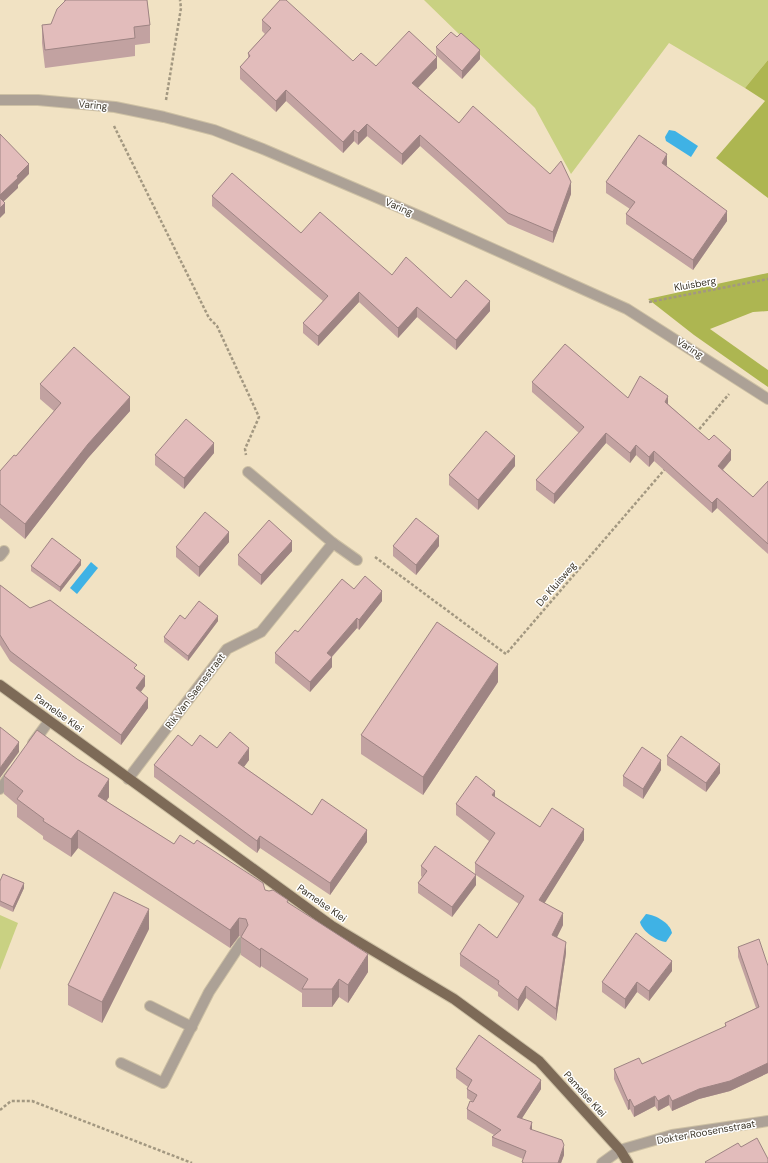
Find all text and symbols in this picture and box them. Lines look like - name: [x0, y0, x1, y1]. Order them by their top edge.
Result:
- street label: Varing: [78, 97, 108, 113]
- street label: Varing: [383, 195, 415, 219]
- street label: Kluisberg: [673, 274, 717, 294]
- street label: Varing: [674, 335, 706, 361]
- street label: De Kluisweg: [533, 559, 579, 609]
- street label: Rik Van Saenestraat: [162, 651, 228, 731]
- street label: Pamelse Klei: [32, 691, 86, 735]
- street label: Pamelse Klei: [295, 881, 349, 925]
- street label: Pamelse Klei: [561, 1068, 609, 1120]
- street label: Dokter Roosensstraat: [656, 1117, 756, 1147]

